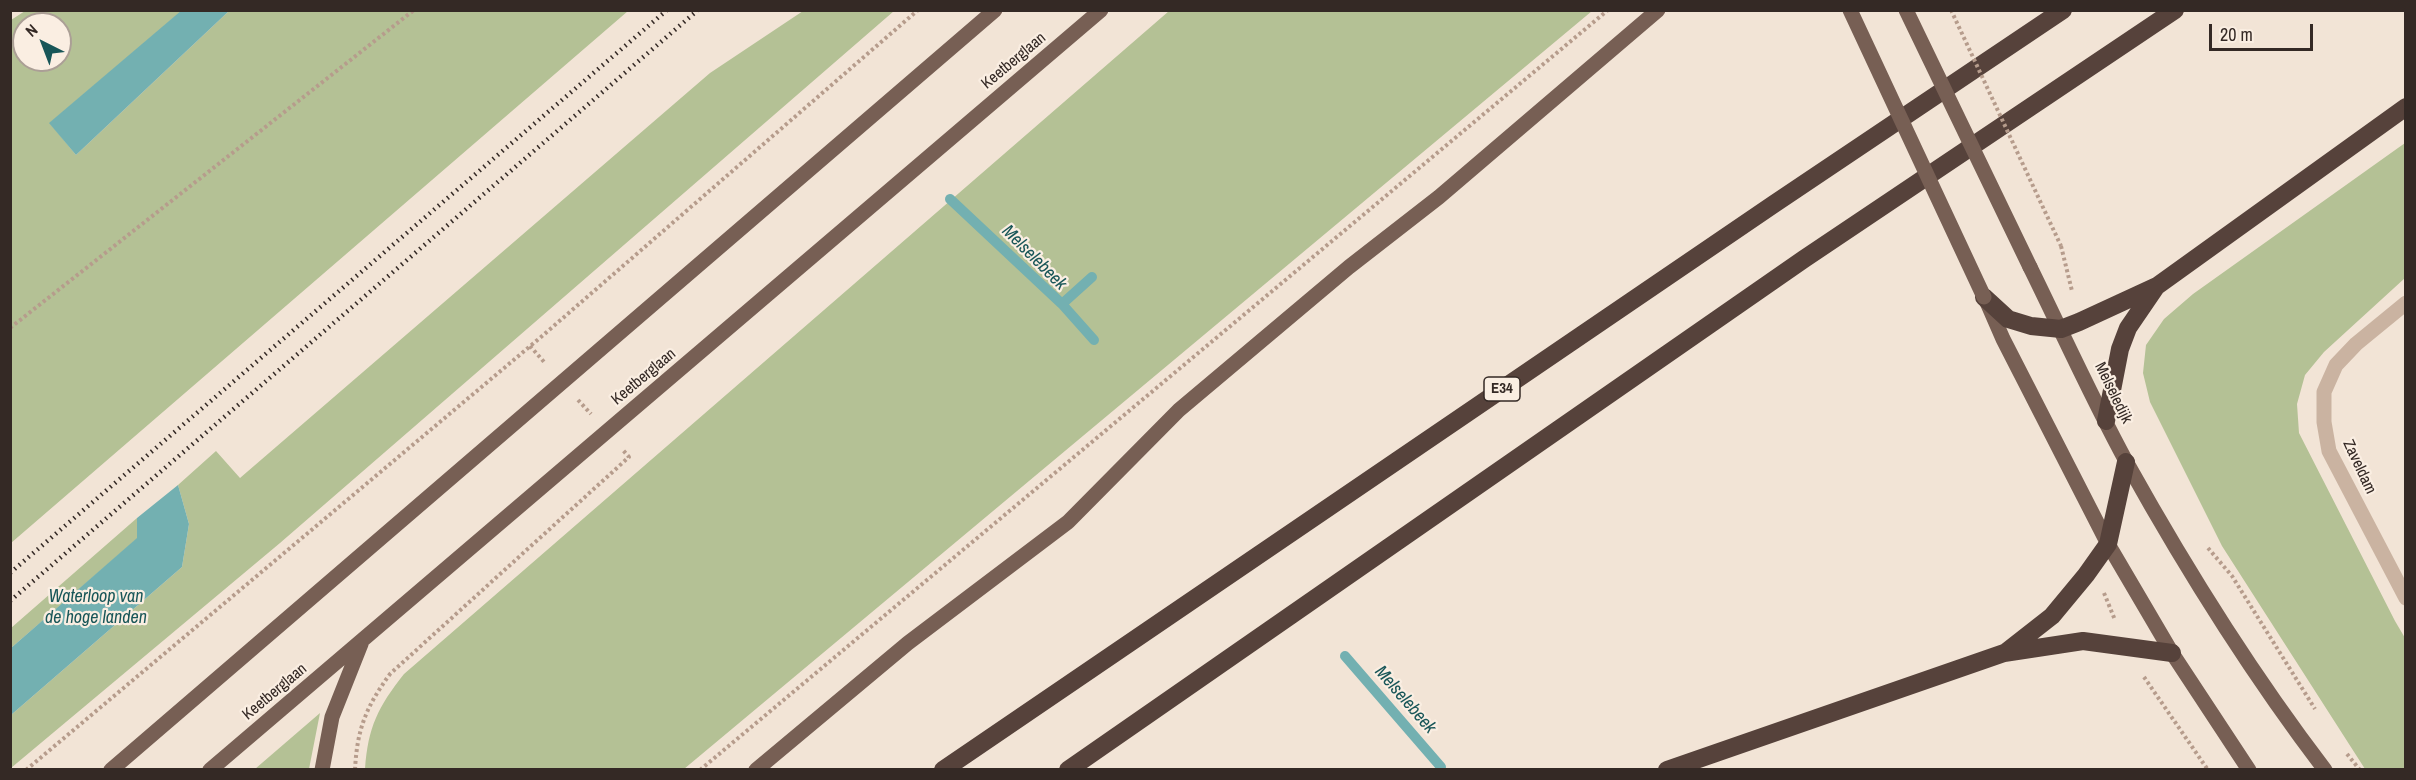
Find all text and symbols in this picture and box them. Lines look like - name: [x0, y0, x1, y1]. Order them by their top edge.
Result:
- north arrow: [12, 12, 72, 72]
- scale bar: [2212, 12, 2316, 50]
- text: N: [20, 19, 42, 41]
- text: 20 m: [2220, 22, 2253, 47]
- street label: Keetberglaan: [978, 29, 1050, 93]
- water label: Melselebeek: [997, 221, 1071, 295]
- street label: Keetberglaan: [608, 345, 680, 409]
- street label: Melseledijk: [2090, 359, 2136, 427]
- road number: E34: [1484, 377, 1520, 401]
- street label: Zaveldam: [2338, 437, 2380, 497]
- water label: Waterloop van de hoge landen: [45, 586, 147, 628]
- street label: Keetberglaan: [239, 660, 311, 724]
- water label: Melselebeek: [1370, 662, 1440, 738]

